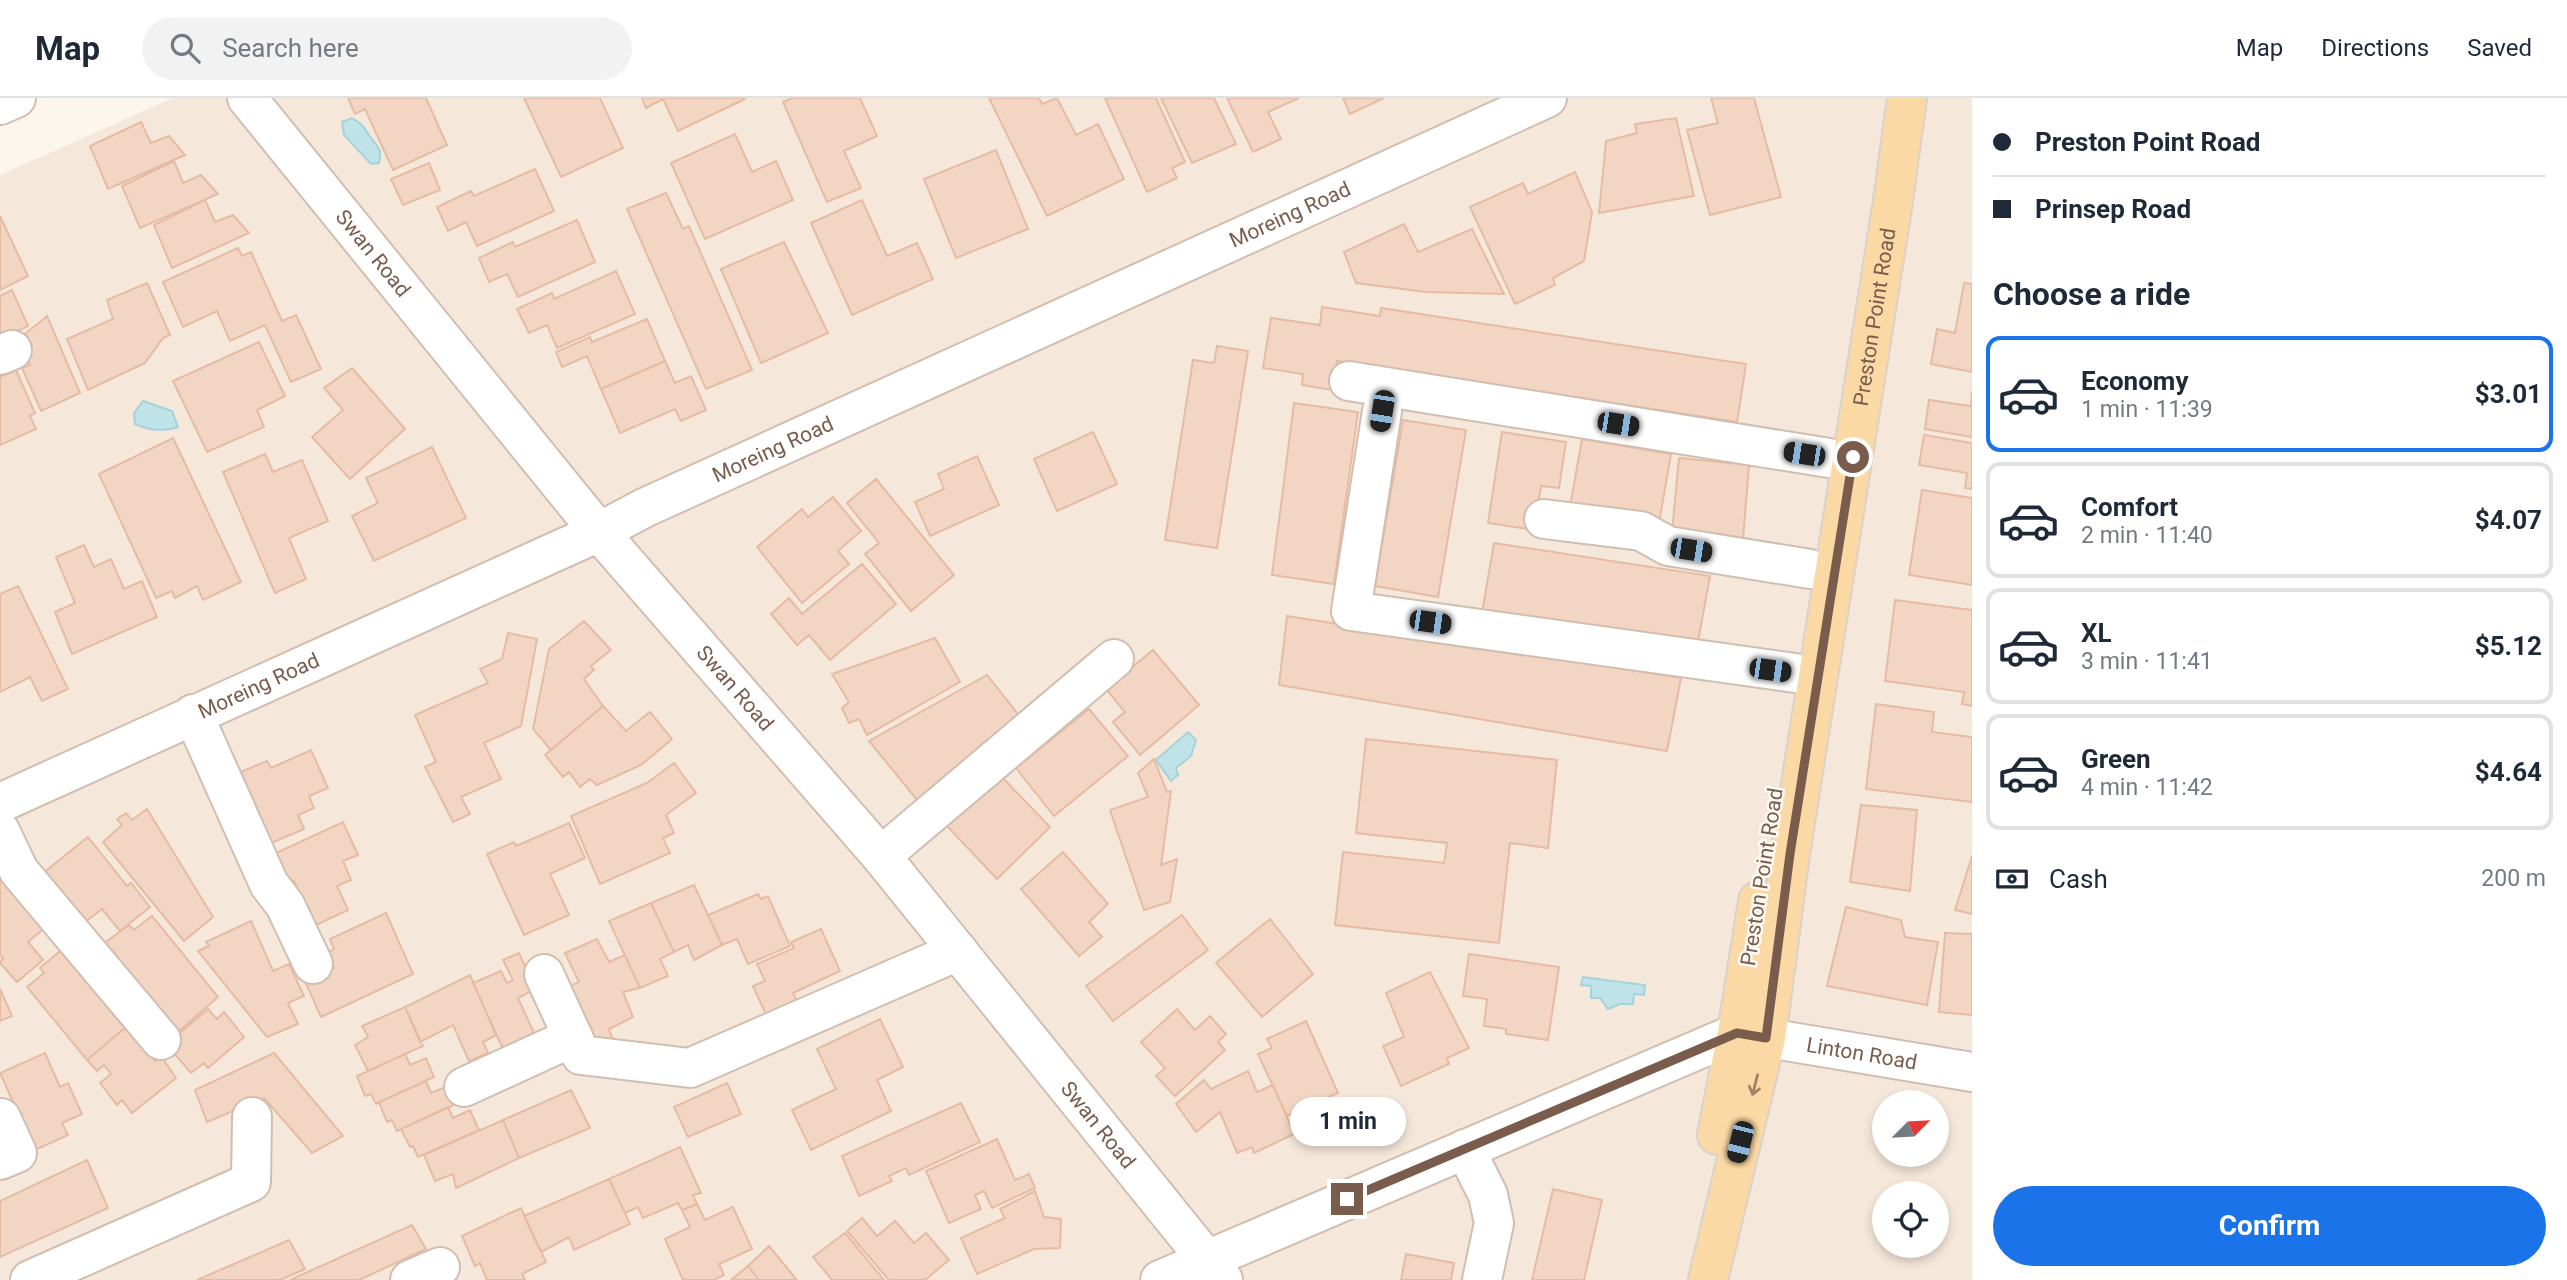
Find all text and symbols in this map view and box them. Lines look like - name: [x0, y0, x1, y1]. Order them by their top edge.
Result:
- search box: [142, 17, 632, 80]
- text: Map: [35, 29, 100, 68]
- icon: search: [166, 29, 204, 67]
- text: Search here: [222, 33, 359, 63]
- text: Map: [2236, 34, 2283, 62]
- text: Directions: [2321, 34, 2429, 62]
- text: Saved: [2467, 34, 2532, 62]
- text: Preston Point Road: [2035, 127, 2260, 157]
- street label: Moreing Road: [1226, 177, 1354, 253]
- text: Prinsep Road: [2035, 194, 2191, 224]
- street label: Swan Road: [331, 205, 415, 302]
- street label: Preston Point Road: [1849, 226, 1901, 408]
- text: Choose a ride: [1993, 275, 2190, 313]
- icon: car: [1997, 363, 2060, 426]
- text: Economy: [2081, 366, 2188, 396]
- text: $3.01: [2475, 379, 2542, 409]
- car: [1369, 389, 1396, 433]
- text: 1 min · 11:39: [2081, 396, 2213, 423]
- car: [1596, 410, 1641, 438]
- street label: Moreing Road: [709, 412, 837, 487]
- car: [1782, 440, 1827, 468]
- route start: [1837, 441, 1869, 473]
- icon: car: [1997, 489, 2060, 552]
- text: Comfort: [2081, 492, 2178, 522]
- text: $4.07: [2475, 505, 2542, 535]
- text: 2 min · 11:40: [2081, 522, 2213, 549]
- car: [1669, 536, 1714, 564]
- car: [1408, 609, 1453, 635]
- icon: car: [1997, 615, 2060, 678]
- text: XL: [2081, 618, 2112, 648]
- text: $5.12: [2475, 631, 2542, 661]
- street label: Swan Road: [692, 641, 778, 736]
- street label: Moreing Road: [194, 648, 323, 724]
- text: 3 min · 11:41: [2081, 648, 2213, 675]
- car: [1748, 657, 1793, 683]
- icon: car: [1997, 741, 2060, 804]
- text: Green: [2081, 744, 2151, 774]
- text: $4.64: [2475, 757, 2542, 787]
- text: 4 min · 11:42: [2081, 774, 2213, 801]
- street label: Preston Point Road: [1736, 786, 1788, 968]
- icon: cash: [1993, 860, 2031, 898]
- text: Cash: [2049, 864, 2108, 894]
- text: 200 m: [2481, 865, 2546, 892]
- street label: Linton Road: [1805, 1033, 1919, 1075]
- one-way arrow: [1748, 1073, 1761, 1096]
- street label: Swan Road: [1056, 1077, 1140, 1173]
- north arrow: [1872, 1090, 1950, 1167]
- map controls: [1872, 1090, 1949, 1258]
- callout: 1 min: [1289, 1098, 1405, 1146]
- text: 1 min: [1319, 1108, 1377, 1135]
- car: [1725, 1119, 1756, 1165]
- button: locate: [1872, 1181, 1949, 1258]
- route end: [1331, 1183, 1363, 1215]
- button: Confirm: [1993, 1186, 2546, 1266]

